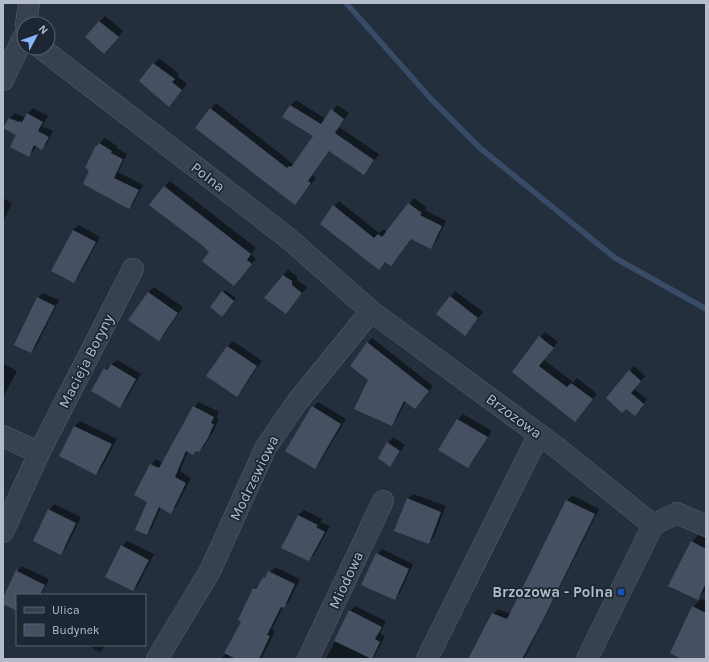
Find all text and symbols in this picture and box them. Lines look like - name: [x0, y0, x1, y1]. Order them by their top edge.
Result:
- north arrow: [16, 16, 56, 56]
- text: N: [36, 23, 51, 37]
- street label: Polna: [187, 158, 229, 196]
- street label: Macieja Boryny: [55, 311, 117, 411]
- street label: Brzozowa: [483, 390, 545, 442]
- street label: Modrzewiowa: [226, 432, 282, 524]
- street label: Miodowa: [325, 548, 367, 612]
- place label: Brzozowa - Polna: [492, 583, 613, 601]
- marker: Brzozowa - Polna: [616, 587, 626, 597]
- legend: [16, 594, 146, 646]
- text: Ulica: [52, 603, 80, 617]
- text: Budynek: [52, 623, 100, 637]

